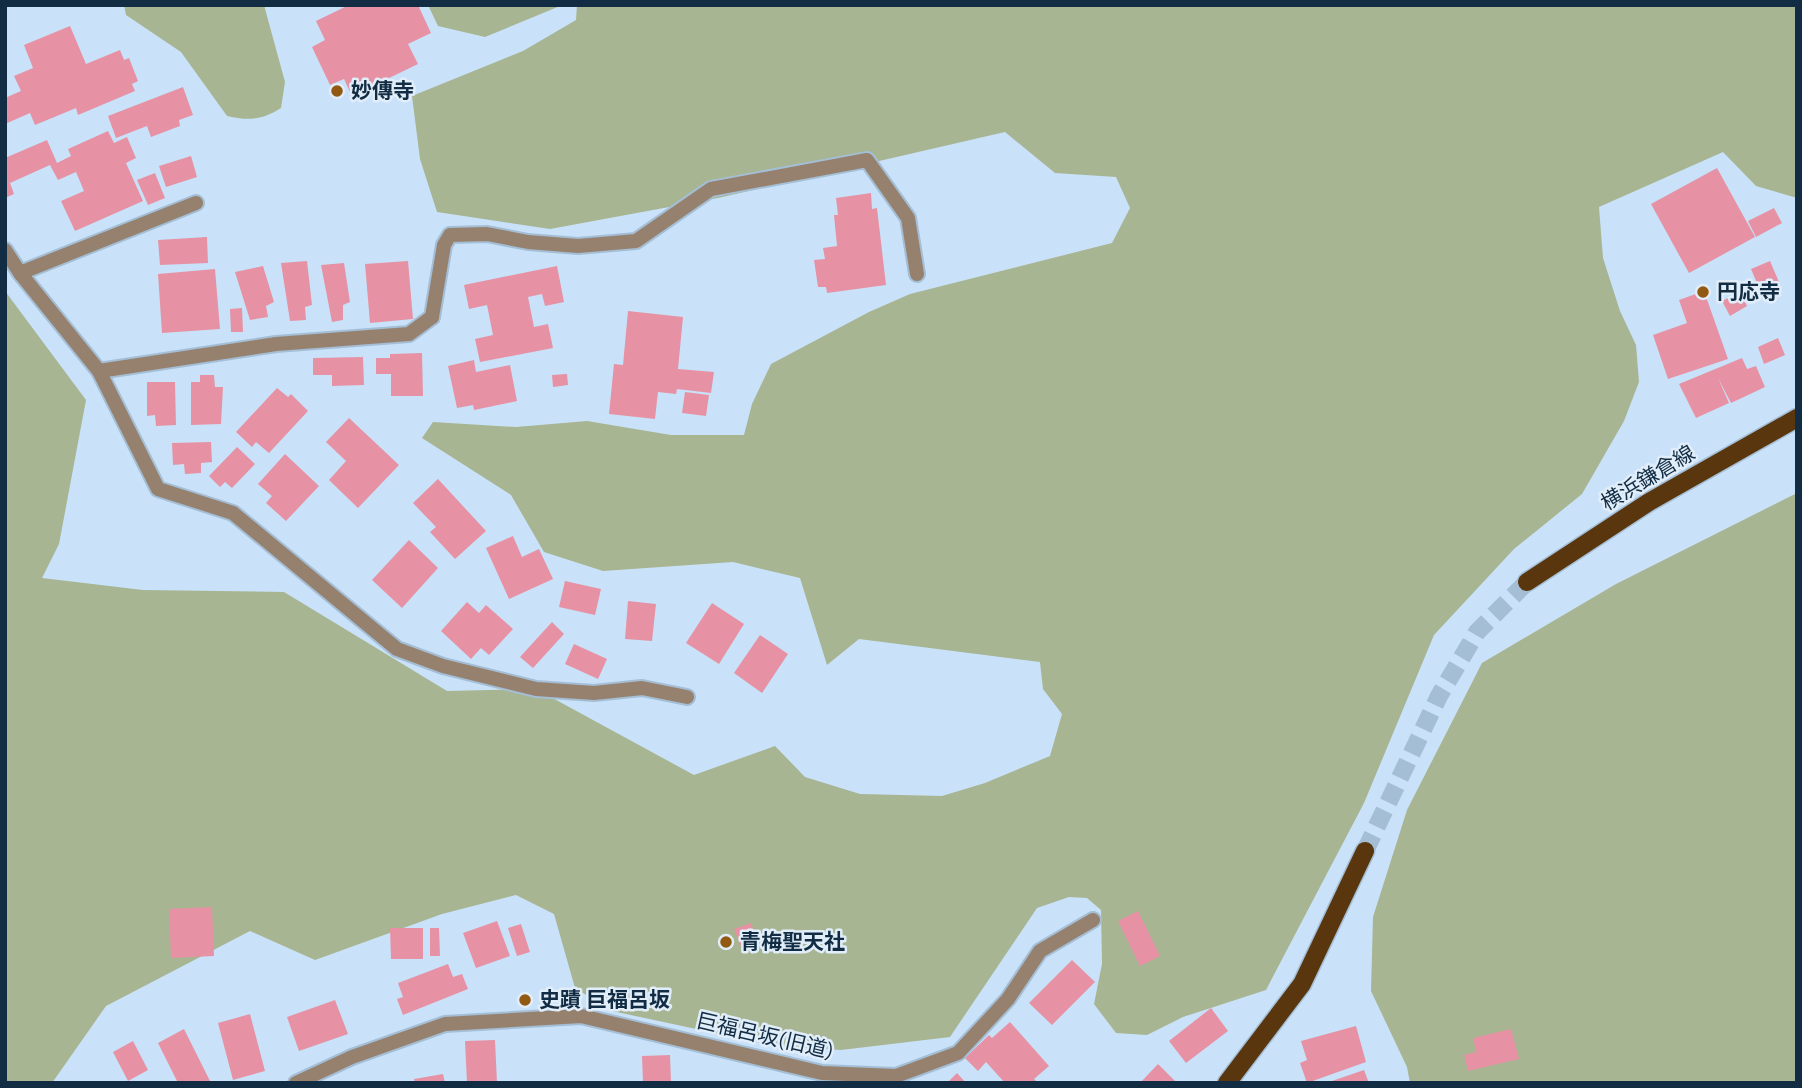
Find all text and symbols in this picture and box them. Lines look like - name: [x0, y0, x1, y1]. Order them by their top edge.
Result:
- place label: 妙傳寺: [351, 76, 414, 104]
- marker: 妙傳寺: [329, 83, 345, 99]
- place label: 円応寺: [1717, 277, 1780, 305]
- marker: 円応寺: [1695, 284, 1711, 300]
- street label: 横浜鎌倉線: [1595, 438, 1700, 516]
- place label: 青梅聖天社: [740, 927, 845, 955]
- marker: 青梅聖天社: [718, 934, 734, 950]
- place label: 史蹟 巨福呂坂: [539, 985, 670, 1013]
- marker: 史蹟 巨福呂坂: [517, 992, 533, 1008]
- street label: 巨福呂坂(旧道): [694, 1006, 837, 1064]

